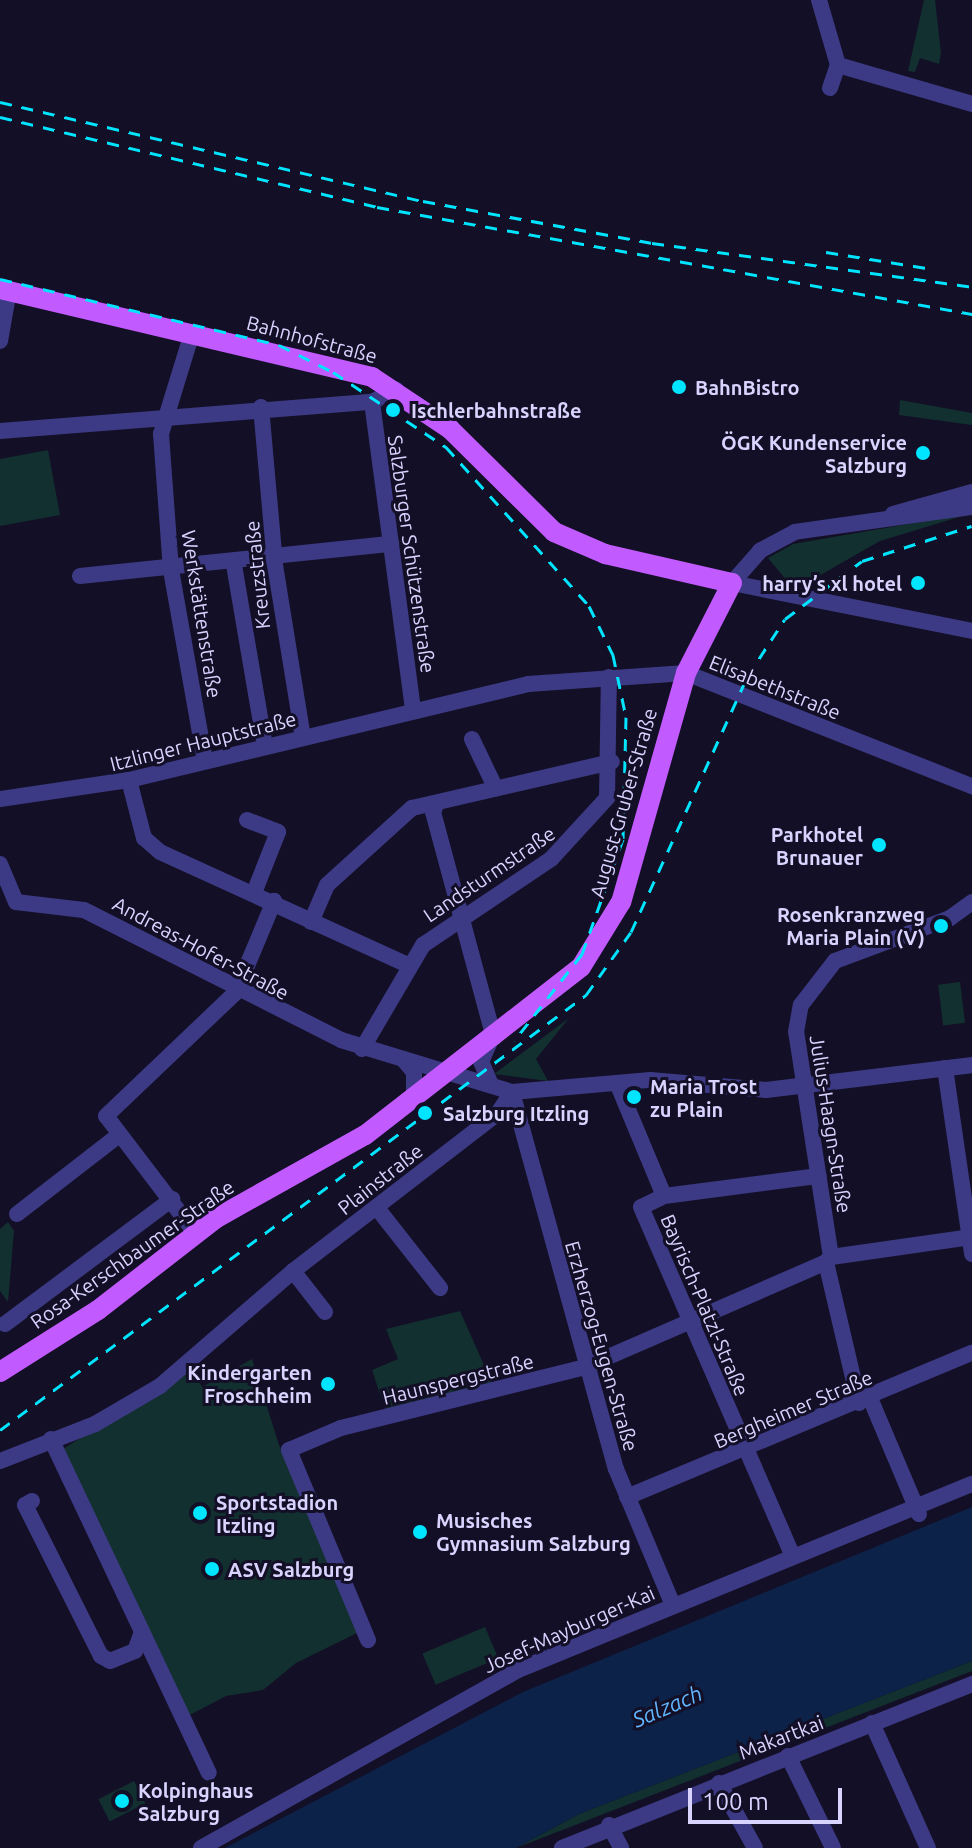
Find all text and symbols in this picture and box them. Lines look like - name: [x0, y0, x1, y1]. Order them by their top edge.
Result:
- street label: Bahnhofstraße: [244, 310, 380, 368]
- place label: BahnBistro: [695, 375, 800, 399]
- marker: BahnBistro: [670, 378, 688, 396]
- place label: Ischlerbahnstraße: [411, 398, 581, 422]
- marker: Ischlerbahnstraße: [382, 399, 404, 421]
- place label: ÖGK Kundenservice Salzburg: [721, 430, 907, 477]
- street label: Salzburger Schützenstraße: [383, 433, 441, 675]
- marker: ÖGK Kundenservice Salzburg: [914, 444, 932, 462]
- street label: Kreuzstraße: [239, 520, 275, 630]
- street label: Werkstättenstraße: [177, 529, 227, 699]
- place label: harry’s xl hotel: [762, 571, 902, 595]
- marker: harry’s xl hotel: [909, 574, 927, 592]
- street label: Elisabethstraße: [706, 650, 844, 724]
- street label: August-Gruber-Straße: [584, 705, 662, 901]
- street label: Itzlinger Hauptstraße: [107, 706, 299, 776]
- street label: Landsturmstraße: [419, 821, 559, 927]
- place label: Parkhotel Brunauer: [771, 822, 863, 869]
- marker: Parkhotel Brunauer: [870, 836, 888, 854]
- street label: Andreas-Hofer-Straße: [109, 891, 293, 1005]
- place label: Rosenkranzweg Maria Plain (V): [777, 902, 925, 949]
- marker: Rosenkranzweg Maria Plain (V): [932, 917, 950, 935]
- street label: Julius-Haagn-Straße: [805, 1033, 857, 1215]
- place label: Maria Trost zu Plain: [650, 1074, 757, 1121]
- marker: Maria Trost zu Plain: [625, 1088, 643, 1106]
- place label: Salzburg Itzling: [443, 1101, 589, 1125]
- marker: Salzburg Itzling: [414, 1102, 436, 1124]
- street label: Plainstraße: [333, 1138, 427, 1220]
- street label: Rosa-Kerschbaumer-Straße: [26, 1175, 238, 1333]
- street label: Bayrisch-Platzl-Straße: [656, 1211, 754, 1399]
- street label: Erzherzog-Eugen-Straße: [560, 1238, 644, 1454]
- street label: Haunspergstraße: [380, 1349, 536, 1409]
- place label: Kindergarten Froschheim: [187, 1360, 312, 1407]
- street label: Bergheimer Straße: [710, 1365, 876, 1453]
- marker: Kindergarten Froschheim: [319, 1375, 337, 1393]
- place label: Sportstadion Itzling: [216, 1490, 338, 1537]
- marker: Sportstadion Itzling: [191, 1504, 209, 1522]
- place label: Musisches Gymnasium Salzburg: [436, 1508, 631, 1555]
- marker: Musisches Gymnasium Salzburg: [411, 1523, 429, 1541]
- place label: ASV Salzburg: [228, 1557, 354, 1581]
- marker: ASV Salzburg: [203, 1560, 221, 1578]
- street label: Josef-Mayburger-Kai: [480, 1580, 658, 1678]
- water label: Salzach: [628, 1679, 706, 1733]
- street label: Makartkai: [735, 1710, 827, 1764]
- scale bar: [692, 1772, 846, 1822]
- place label: Kolpinghaus Salzburg: [138, 1778, 253, 1825]
- text: 100 m: [702, 1788, 769, 1815]
- marker: Kolpinghaus Salzburg: [113, 1792, 131, 1810]

